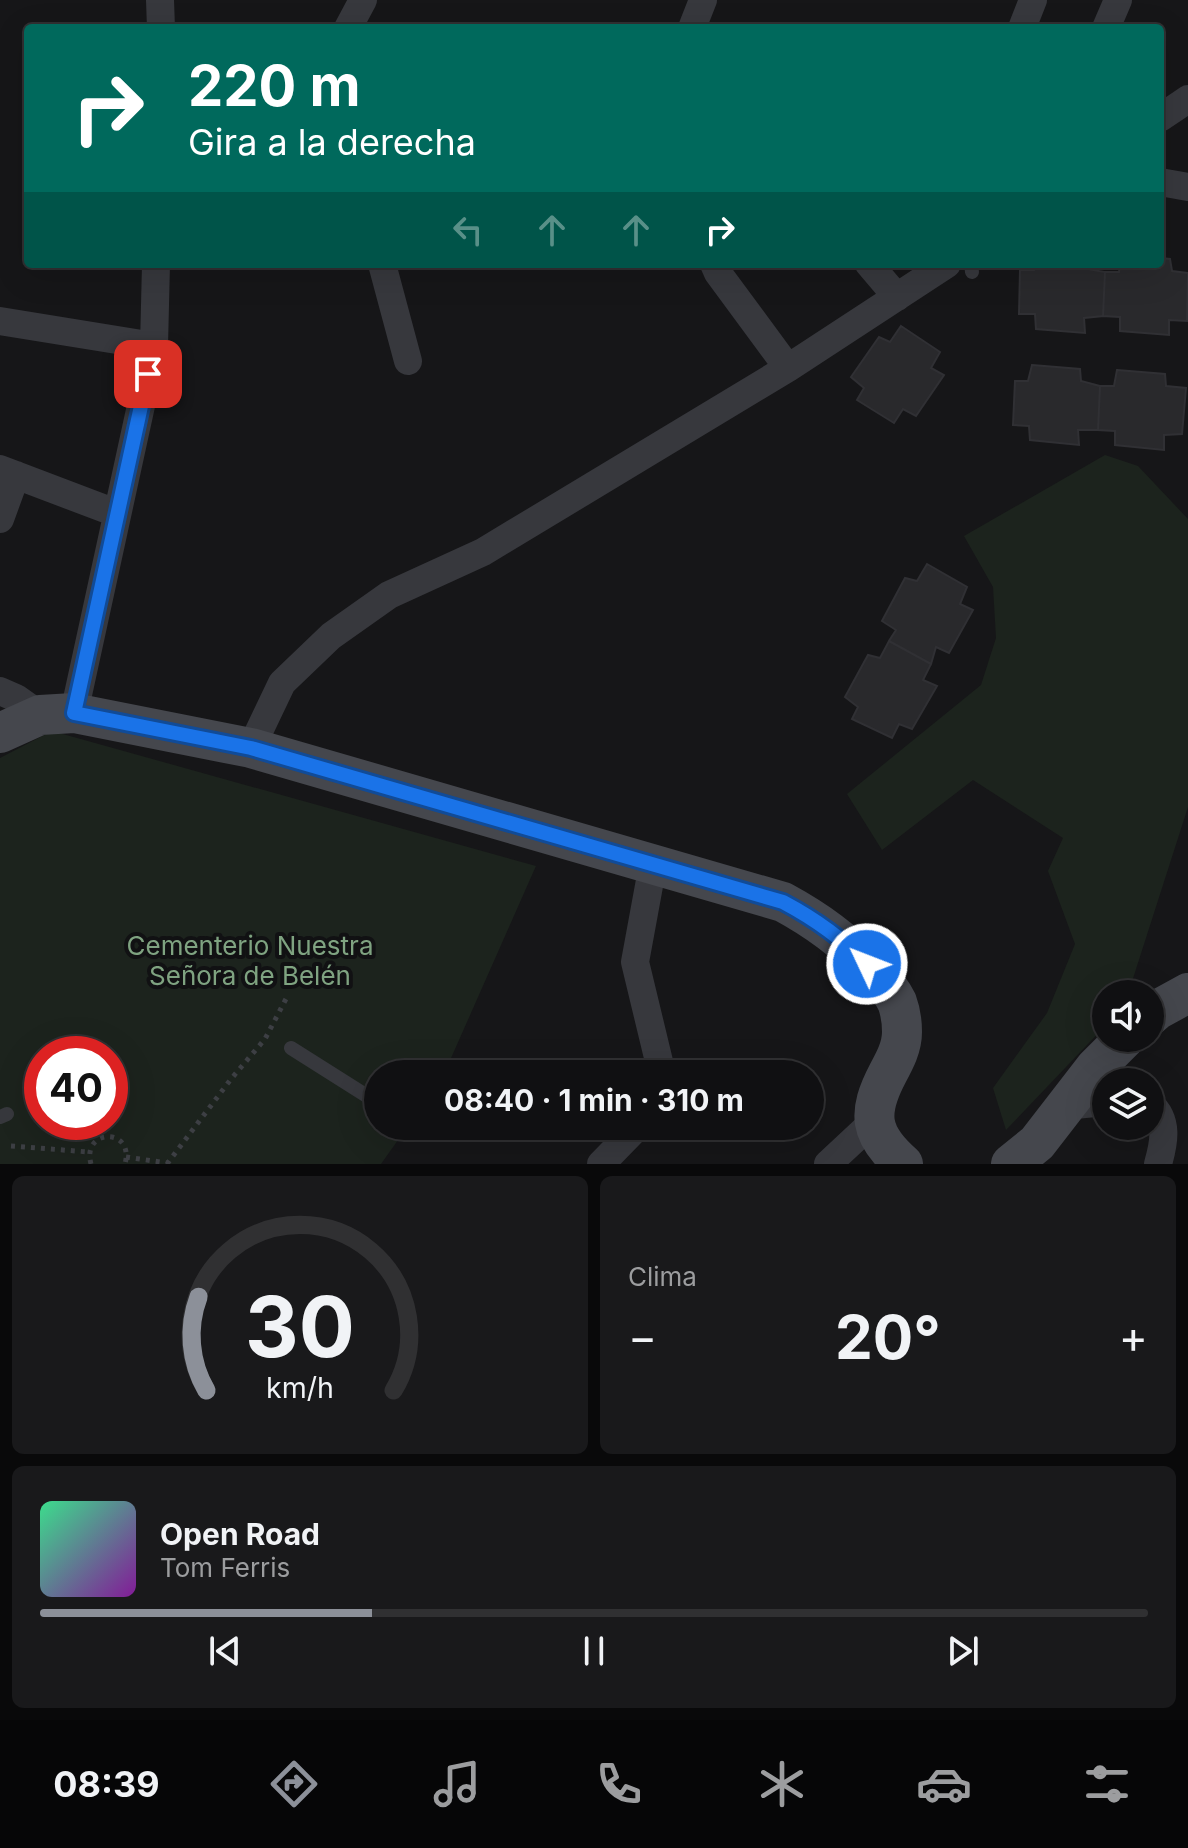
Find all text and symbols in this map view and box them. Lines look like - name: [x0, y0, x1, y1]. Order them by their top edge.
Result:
- text: 220 m: [188, 52, 361, 120]
- icon: right: [56, 56, 160, 160]
- text: Gira a la derecha: [188, 120, 476, 164]
- icon: left: [446, 208, 490, 252]
- icon: ahead: [530, 208, 574, 252]
- icon: ahead: [614, 208, 658, 252]
- icon: right: [698, 208, 742, 252]
- pin: [114, 340, 182, 408]
- icon: arrive: [126, 352, 170, 396]
- position arrow: [825, 922, 909, 1006]
- park label: Cementerio Nuestra Señora de Belén: [127, 930, 374, 991]
- map controls: [1092, 980, 1164, 1140]
- button: sound: [1092, 980, 1164, 1052]
- speed limit sign: 40: [24, 1036, 128, 1140]
- button: layers: [1092, 1068, 1164, 1140]
- text: 08:40 · 1 min · 310 m: [444, 1082, 744, 1118]
- text: Clima: [628, 1261, 697, 1292]
- text: 30: [245, 1276, 355, 1377]
- text: 20°: [835, 1301, 941, 1373]
- text: −: [628, 1310, 657, 1364]
- text: +: [1119, 1310, 1148, 1364]
- text: km/h: [266, 1370, 334, 1405]
- text: Open Road: [160, 1516, 320, 1552]
- text: Tom Ferris: [160, 1552, 290, 1583]
- icon: previous: [203, 1629, 247, 1673]
- icon: pause: [572, 1629, 616, 1673]
- icon: next: [941, 1629, 985, 1673]
- icon: directions: [266, 1756, 322, 1812]
- icon: music: [429, 1756, 485, 1812]
- icon: phone: [591, 1756, 647, 1812]
- icon: climate: [754, 1756, 810, 1812]
- icon: car: [916, 1756, 972, 1812]
- icon: filters: [1079, 1756, 1135, 1812]
- text: 08:39: [53, 1762, 160, 1806]

